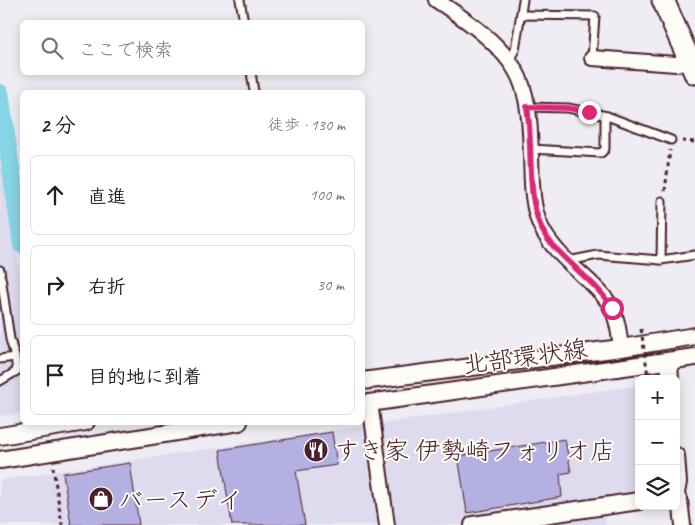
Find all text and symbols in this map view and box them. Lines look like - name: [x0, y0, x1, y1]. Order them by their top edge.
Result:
- search box: [20, 20, 365, 75]
- icon: search: [38, 34, 66, 62]
- text: ここで検索: [78, 38, 173, 62]
- route end: [578, 101, 601, 124]
- text: 2 分: [40, 112, 76, 138]
- text: 徒歩 · 130 m: [268, 115, 345, 135]
- icon: ahead: [41, 181, 69, 209]
- text: 直進: [88, 185, 126, 209]
- text: 100 m: [310, 185, 344, 205]
- icon: right: [41, 271, 69, 299]
- text: 右折: [88, 275, 126, 299]
- text: 30 m: [317, 275, 344, 295]
- route start: [601, 297, 624, 320]
- street label: 北部環状線: [461, 332, 589, 382]
- icon: arrive: [41, 361, 69, 389]
- text: 目的地に到着: [88, 365, 202, 389]
- map controls: [635, 375, 680, 510]
- button: +: [635, 375, 680, 420]
- button: −: [635, 420, 680, 465]
- place label: すき家 伊勢崎フォリオ店: [334, 435, 615, 467]
- restaurant icon: すき家 伊勢崎フォリオ店: [303, 437, 329, 463]
- button: layers: [635, 465, 680, 510]
- place label: バースデイ: [118, 484, 242, 516]
- shop icon: バースデイ: [88, 486, 114, 512]

